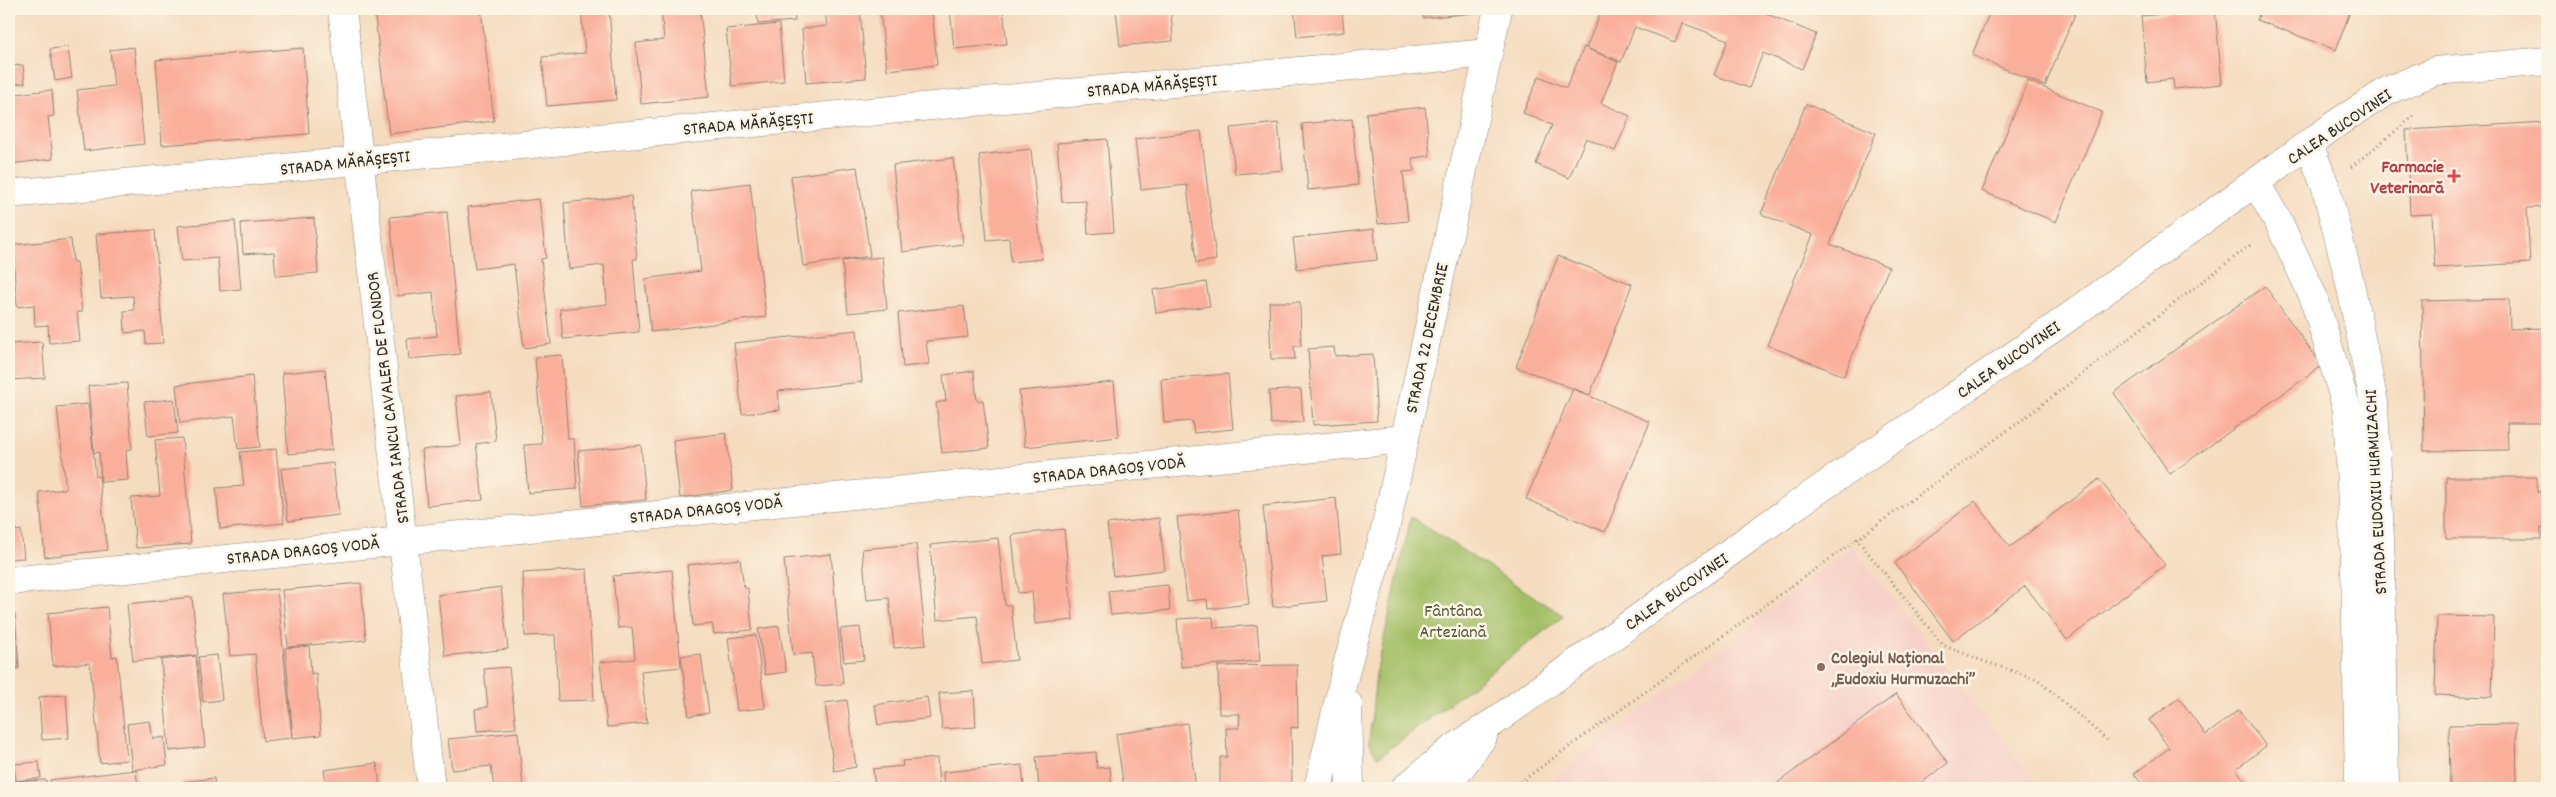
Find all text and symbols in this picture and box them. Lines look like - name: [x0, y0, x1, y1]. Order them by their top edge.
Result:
- street label: STRADA MĂRĂȘEȘTI: [1086, 69, 1219, 106]
- street label: CALEA BUCOVINEI: [2283, 84, 2398, 172]
- street label: STRADA MĂRĂȘEȘTI: [682, 107, 815, 144]
- street label: STRADA MĂRĂȘEȘTI: [279, 145, 412, 184]
- place label: Farmacie Veterinară: [2370, 156, 2445, 202]
- marker: Farmacie Veterinară: [2448, 170, 2460, 182]
- street label: STRADA 22 DECEMBRIE: [1400, 261, 1457, 416]
- street label: STRADA IANCU CAVALER DE FLONDOR: [362, 271, 417, 525]
- street label: CALEA BUCOVINEI: [1952, 316, 2067, 406]
- street label: STRADA EUDOXIU HURMUZACHI: [2360, 388, 2395, 595]
- street label: STRADA DRAGOȘ VODĂ: [1032, 451, 1187, 492]
- street label: STRADA DRAGOȘ VODĂ: [629, 491, 784, 532]
- street label: STRADA DRAGOȘ VODĂ: [226, 532, 381, 573]
- street label: CALEA BUCOVINEI: [1620, 548, 1735, 638]
- park label: Fântâna Arteziană: [1420, 600, 1486, 646]
- place label: Colegiul Național „Eudoxiu Hurmuzachi”: [1831, 647, 1975, 693]
- marker: Colegiul Național „Eudoxiu Hurmuzachi”: [1815, 661, 1827, 673]

